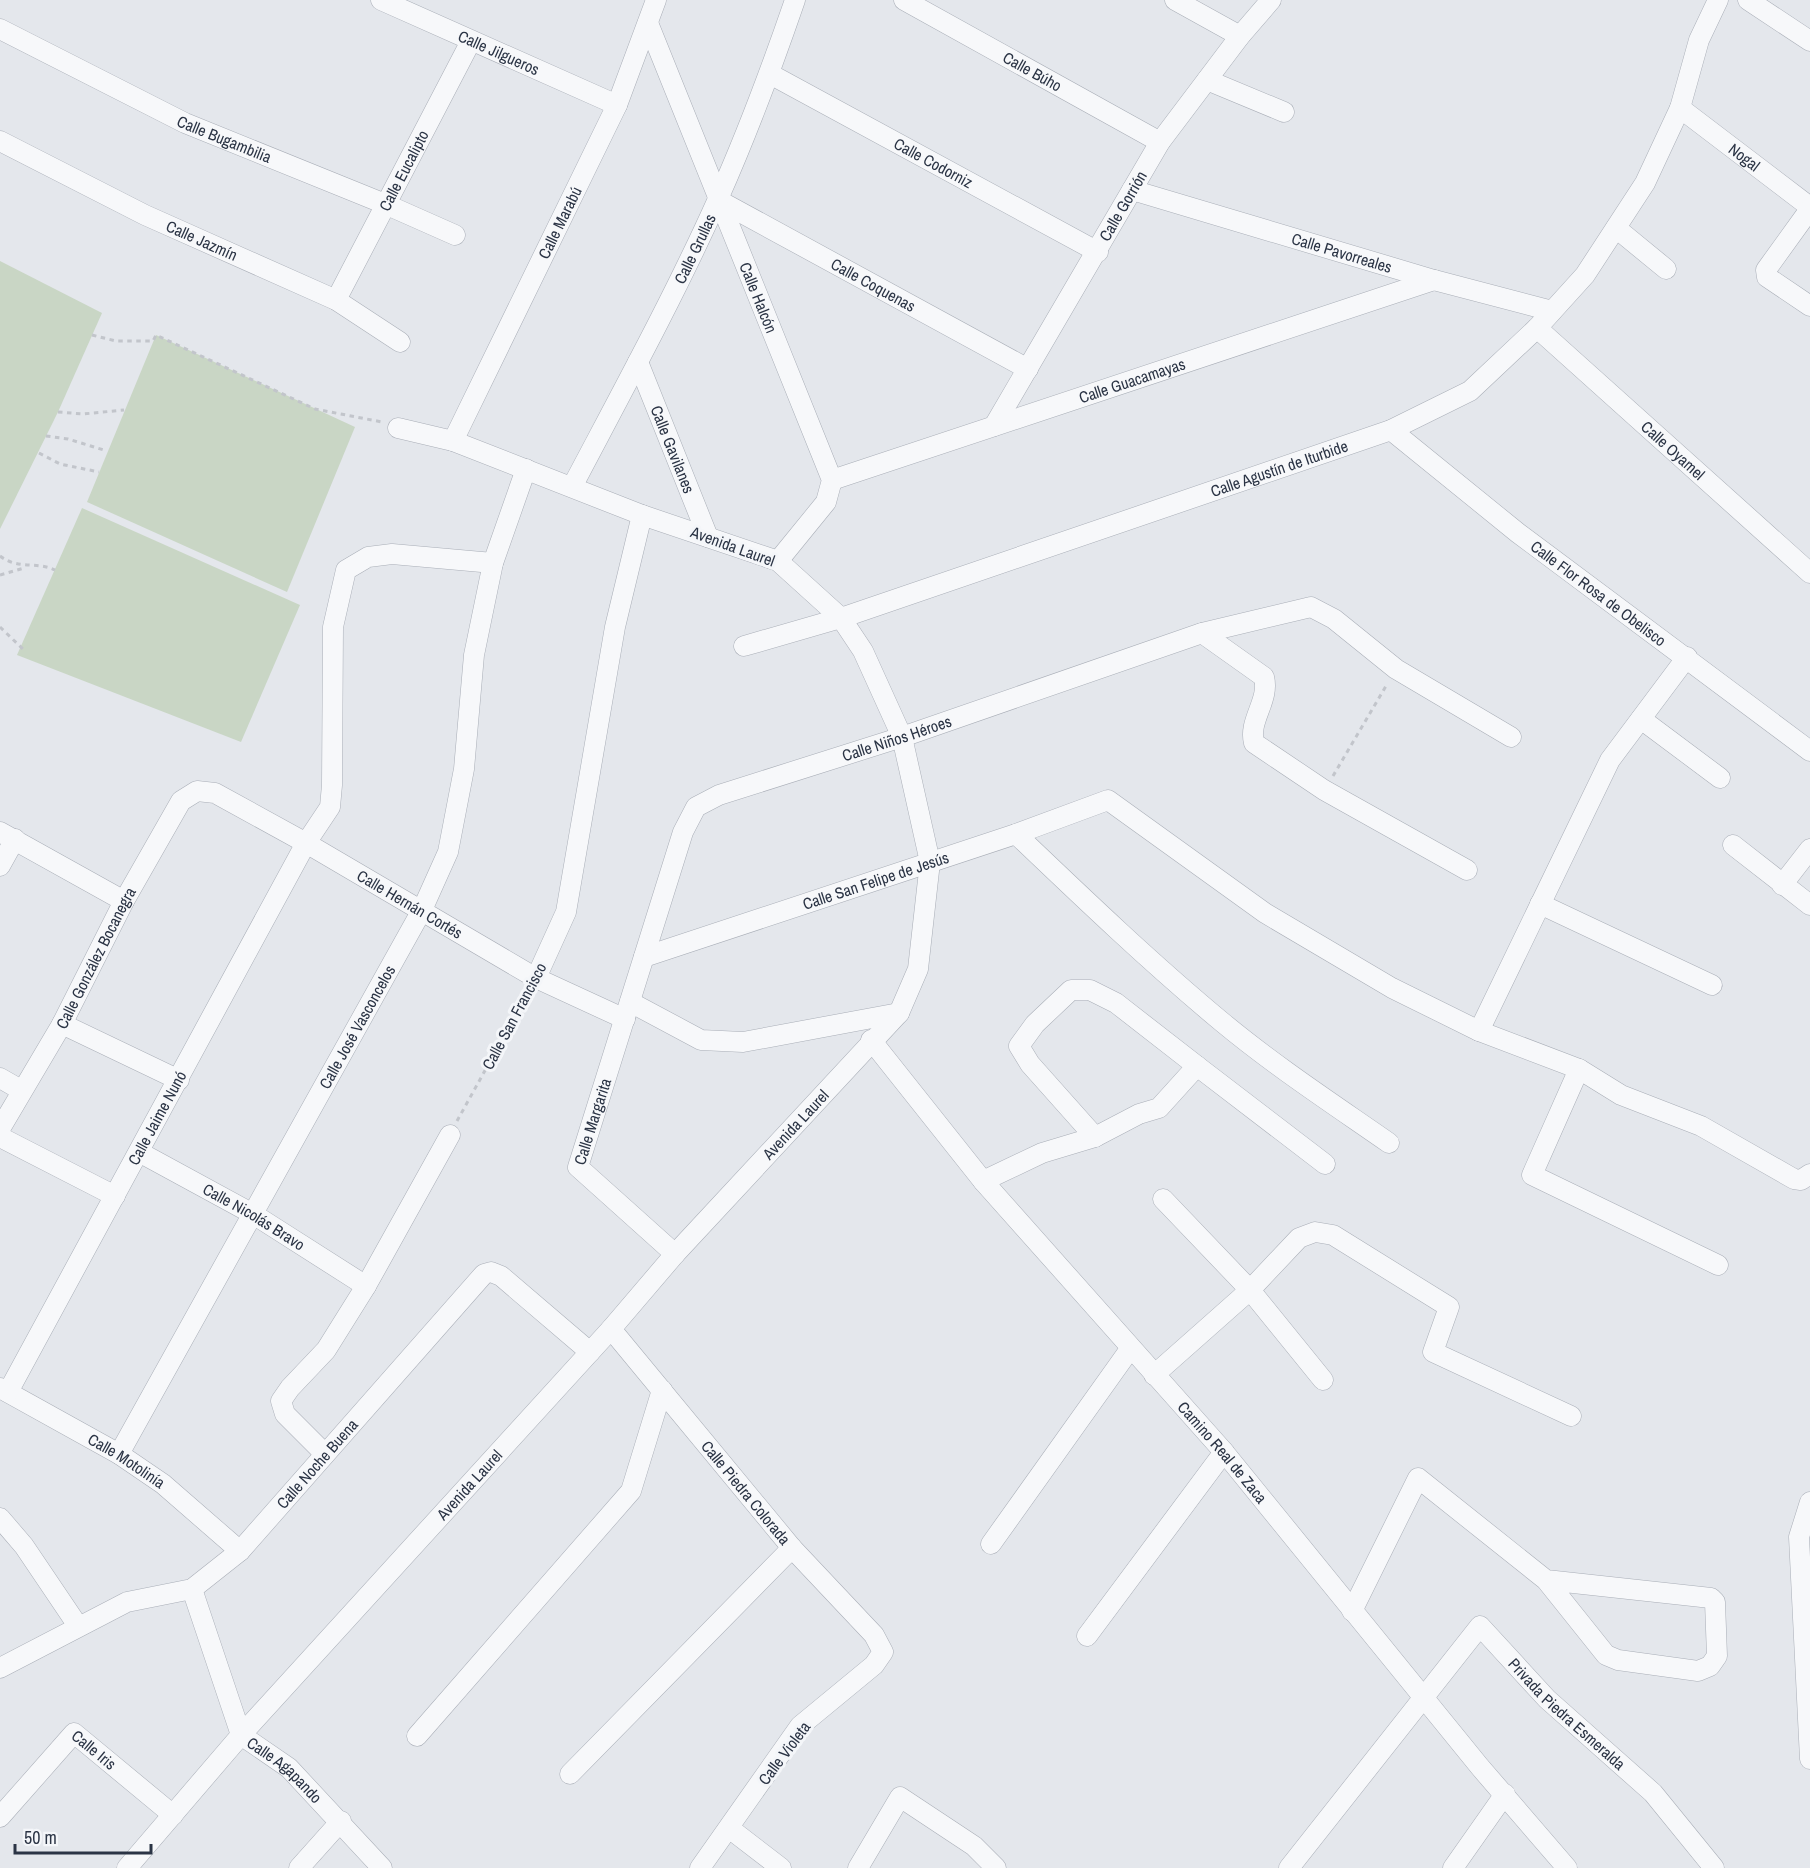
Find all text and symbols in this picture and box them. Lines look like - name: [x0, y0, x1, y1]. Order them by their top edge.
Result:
- street label: Calle Jilgueros: [455, 25, 543, 80]
- street label: Calle Búho: [999, 46, 1066, 97]
- street label: Calle Bugambilia: [173, 110, 276, 168]
- street label: Calle Eucalipto: [373, 126, 434, 215]
- street label: Calle Codorniz: [890, 132, 977, 193]
- street label: Nogal: [1724, 138, 1765, 176]
- street label: Calle Gorrión: [1093, 167, 1152, 245]
- street label: Calle Marabú: [533, 183, 587, 263]
- street label: Calle Grullas: [669, 210, 721, 287]
- street label: Calle Jazmín: [163, 215, 241, 266]
- street label: Calle Pavorreales: [1289, 227, 1395, 278]
- street label: Calle Coquenas: [827, 253, 920, 317]
- street label: Calle Halcón: [734, 259, 783, 336]
- street label: Calle Guacamayas: [1076, 352, 1188, 408]
- street label: Calle Gavilanes: [645, 402, 700, 496]
- street label: Calle Oyamel: [1637, 416, 1710, 485]
- street label: Calle Agustín de Iturbide: [1208, 435, 1351, 502]
- street label: Avenida Laurel: [687, 520, 778, 571]
- street label: Calle Flor Rosa de Obelisco: [1526, 535, 1671, 651]
- street label: Calle Niños Héroes: [839, 710, 954, 766]
- street label: Calle San Felipe de Jesús: [800, 846, 952, 915]
- street label: Calle Hernán Cortés: [353, 864, 467, 944]
- street label: Calle González Bocanegra: [50, 882, 141, 1033]
- street label: Calle San Francisco: [477, 959, 551, 1073]
- street label: Calle José Vasconcelos: [314, 961, 400, 1093]
- street label: Calle Jaime Nunó: [122, 1067, 191, 1169]
- street label: Calle Margarita: [568, 1075, 616, 1168]
- street label: Avenida Laurel: [757, 1085, 834, 1165]
- street label: Calle Nicolás Bravo: [199, 1178, 309, 1255]
- street label: Camino Real de Zaca: [1173, 1396, 1273, 1508]
- street label: Calle Noche Buena: [271, 1413, 363, 1513]
- street label: Calle Motolinía: [84, 1428, 170, 1494]
- street label: Calle Piedra Colorada: [696, 1436, 796, 1550]
- street label: Avenida Laurel: [431, 1445, 507, 1525]
- street label: Privada Piedra Esmeralda: [1503, 1653, 1631, 1775]
- street label: Calle Violeta: [753, 1716, 816, 1789]
- street label: Calle Iris: [67, 1725, 121, 1775]
- street label: Calle Agapando: [243, 1731, 327, 1808]
- scale bar: [15, 1817, 152, 1855]
- text: 50 m: [24, 1825, 57, 1850]

